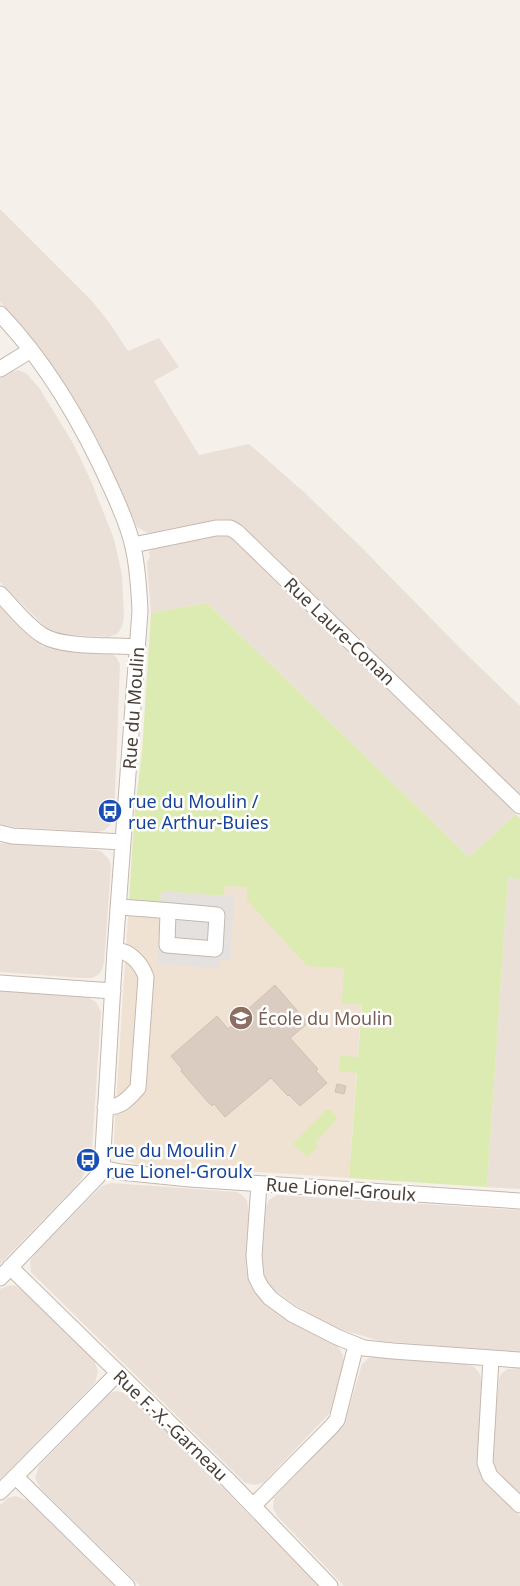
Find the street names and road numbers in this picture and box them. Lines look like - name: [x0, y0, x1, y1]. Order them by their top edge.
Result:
- street label: Rue Laure-Conan: [279, 572, 401, 690]
- street label: Rue du Moulin: [117, 646, 149, 770]
- street label: Rue Lionel-Groulx: [265, 1172, 417, 1206]
- street label: Rue F.-X.-Garneau: [109, 1364, 233, 1486]

